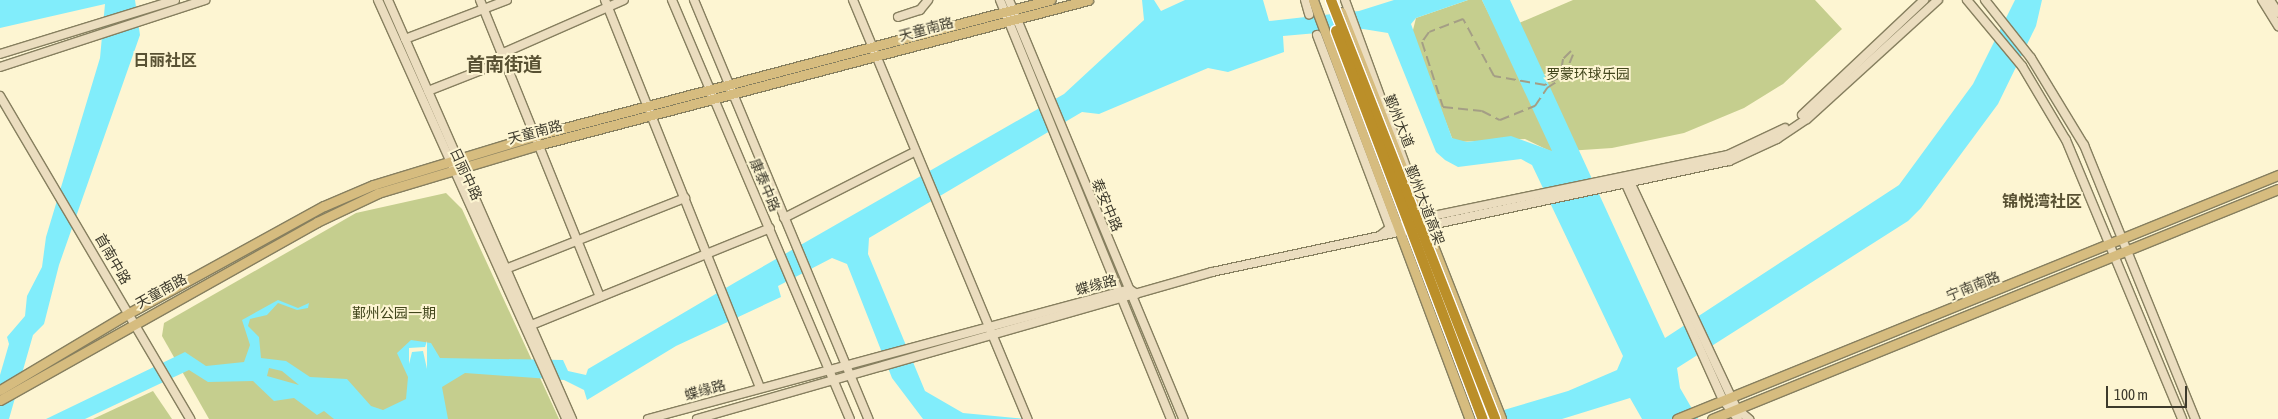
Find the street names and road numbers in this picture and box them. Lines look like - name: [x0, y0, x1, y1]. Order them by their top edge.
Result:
- street label: 天童南路: [897, 14, 955, 44]
- street label: 鄞州大道: [1381, 92, 1417, 150]
- street label: 天童南路: [506, 117, 564, 147]
- street label: 日丽中路: [447, 145, 485, 203]
- street label: 康泰中路: [746, 156, 784, 214]
- street label: 鄞州大道高架: [1402, 163, 1448, 247]
- street label: 泰安中路: [1088, 176, 1126, 234]
- street label: 首南中路: [92, 231, 134, 287]
- street label: 宁南南路: [1944, 268, 2002, 304]
- street label: 天童南路: [132, 270, 190, 312]
- street label: 蝶缘路: [1074, 271, 1118, 299]
- street label: 蝶缘路: [682, 376, 728, 404]

